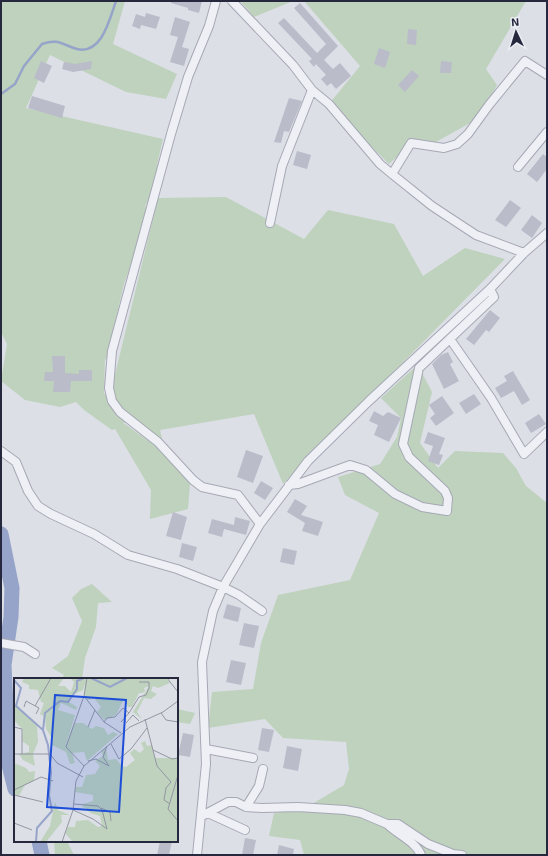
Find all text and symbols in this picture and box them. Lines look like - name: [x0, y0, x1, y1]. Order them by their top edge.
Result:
- north arrow: [496, 12, 536, 52]
- text: N: [511, 15, 520, 28]
- inset map: [14, 678, 178, 842]

